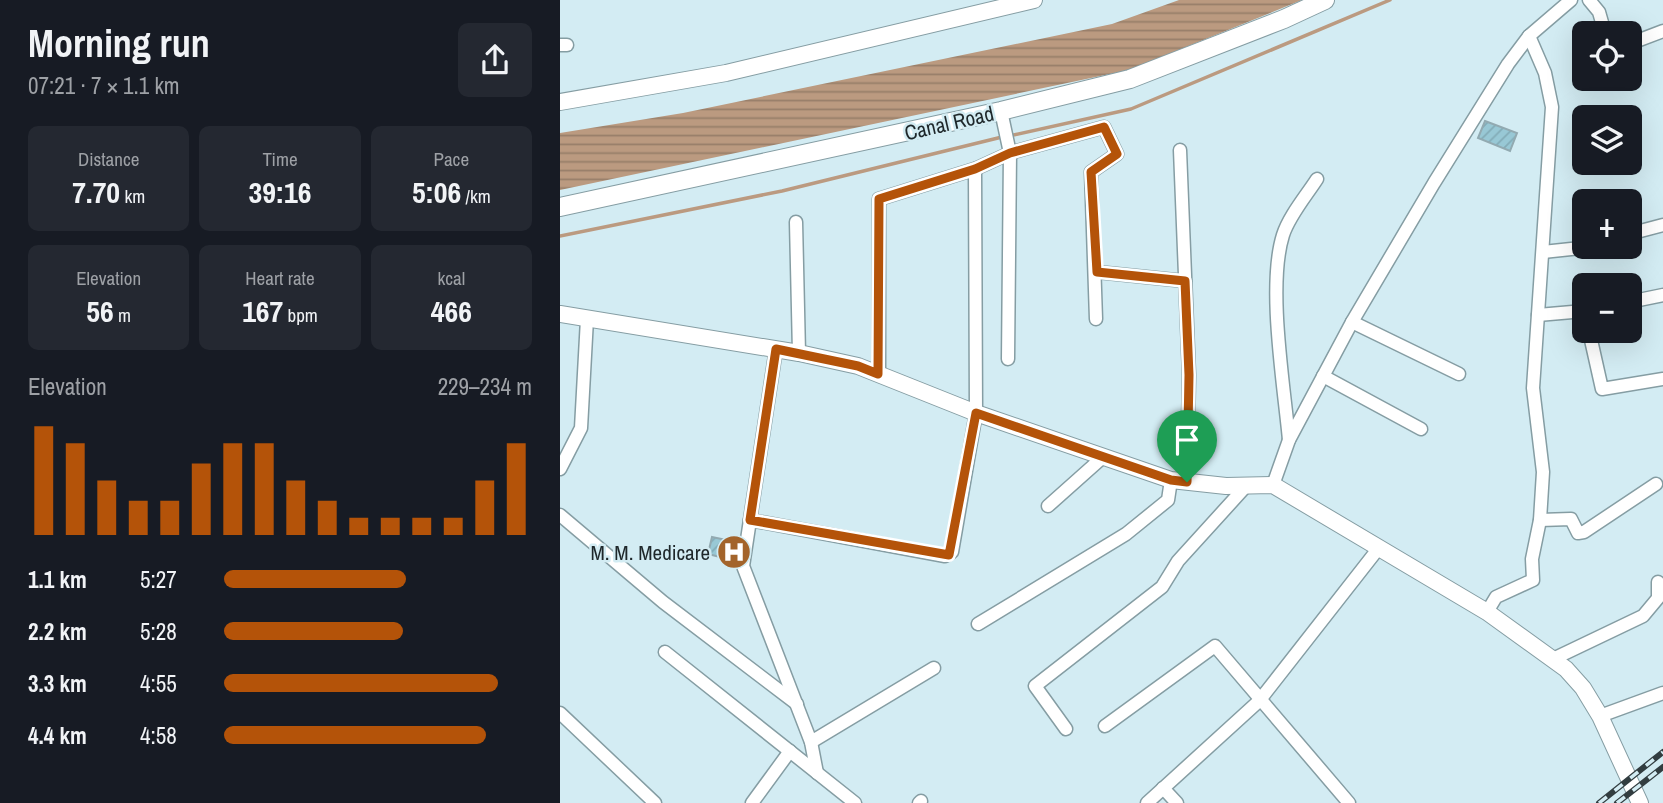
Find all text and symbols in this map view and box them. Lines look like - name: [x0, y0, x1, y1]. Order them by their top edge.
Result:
- text: Morning run: [28, 18, 210, 69]
- map controls: [1572, 21, 1642, 343]
- button: locate: [1572, 21, 1642, 91]
- button: share: [458, 23, 532, 97]
- text: 07:21 · 7 × 1.1 km: [28, 70, 180, 101]
- street label: Canal Road: [901, 99, 997, 147]
- button: layers: [1572, 105, 1642, 175]
- text: Distance: [78, 146, 139, 172]
- text: Time: [262, 146, 298, 172]
- text: Pace: [434, 146, 469, 172]
- text: 7.70: [72, 172, 120, 212]
- text: 39:16: [249, 172, 311, 212]
- text: 5:06: [412, 172, 461, 212]
- text: km: [120, 183, 145, 209]
- text: /km: [461, 183, 491, 209]
- button: +: [1572, 189, 1642, 259]
- text: Elevation: [76, 265, 141, 291]
- text: Heart rate: [245, 265, 315, 291]
- text: kcal: [437, 265, 465, 291]
- button: −: [1572, 273, 1642, 343]
- text: 56: [86, 291, 114, 331]
- text: 167: [242, 291, 283, 331]
- text: 466: [431, 291, 472, 331]
- text: m: [114, 302, 131, 328]
- text: bpm: [283, 302, 318, 328]
- text: Elevation: [28, 371, 107, 402]
- text: 229–234 m: [438, 371, 532, 402]
- pin: [1157, 410, 1217, 482]
- icon: arrive: [1168, 421, 1206, 459]
- hospital icon: M. M. Medicare: [715, 533, 753, 571]
- place label: M. M. Medicare: [590, 538, 710, 567]
- text: 1.1 km: [28, 564, 87, 595]
- text: 5:27: [140, 564, 177, 595]
- text: 2.2 km: [28, 616, 87, 647]
- text: 5:28: [140, 616, 177, 647]
- text: 3.3 km: [28, 668, 87, 699]
- text: 4:55: [140, 668, 177, 699]
- text: 4.4 km: [28, 720, 87, 751]
- text: 4:58: [140, 720, 177, 751]

